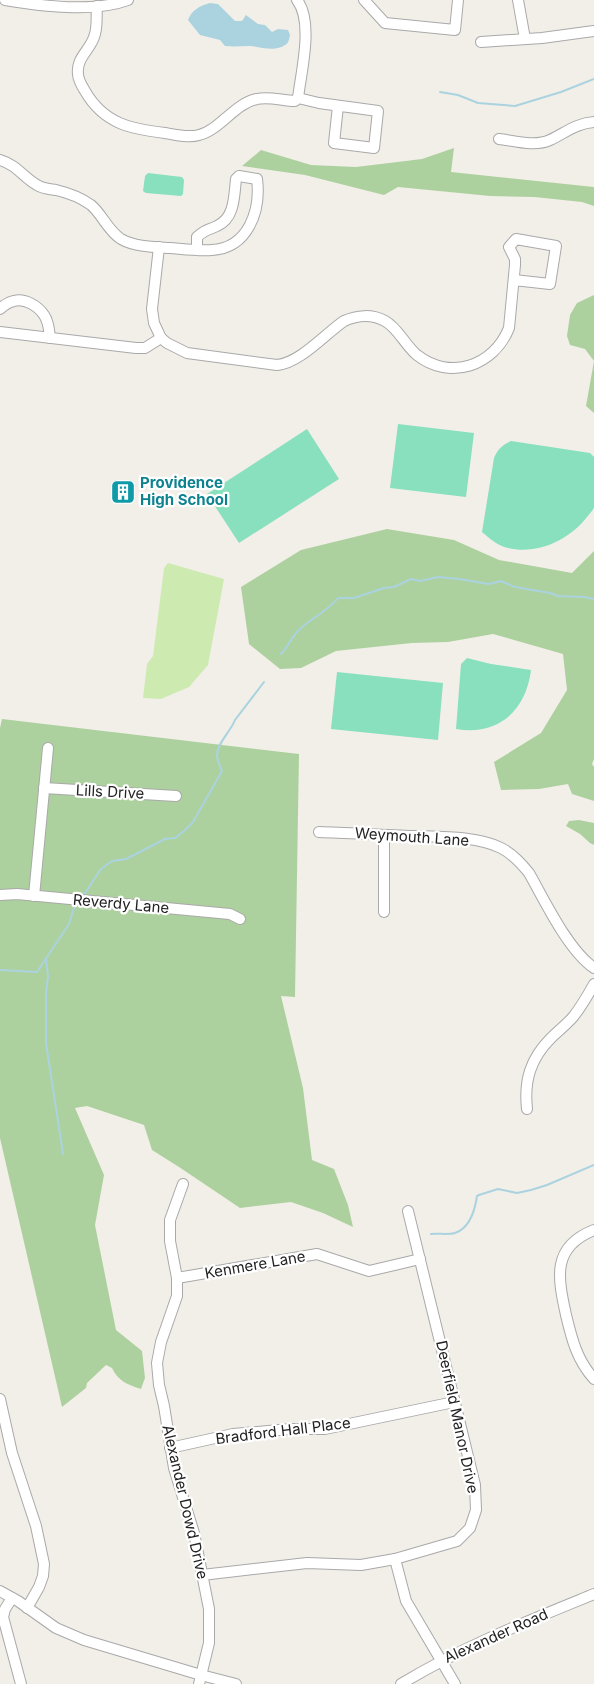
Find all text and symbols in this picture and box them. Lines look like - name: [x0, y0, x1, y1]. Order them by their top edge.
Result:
- place label: Providence High School: [140, 473, 228, 509]
- building icon: Providence High School: [110, 479, 136, 505]
- street label: Lills Drive: [75, 780, 145, 803]
- street label: Weymouth Lane: [354, 823, 470, 850]
- street label: Reverdy Lane: [72, 890, 170, 917]
- street label: Kenmere Lane: [203, 1246, 307, 1283]
- street label: Deerfield Manor Drive: [432, 1339, 483, 1495]
- street label: Bradford Hall Place: [214, 1413, 352, 1448]
- street label: Alexander Dowd Drive: [158, 1423, 212, 1581]
- street label: Alexander Road: [441, 1604, 551, 1667]

